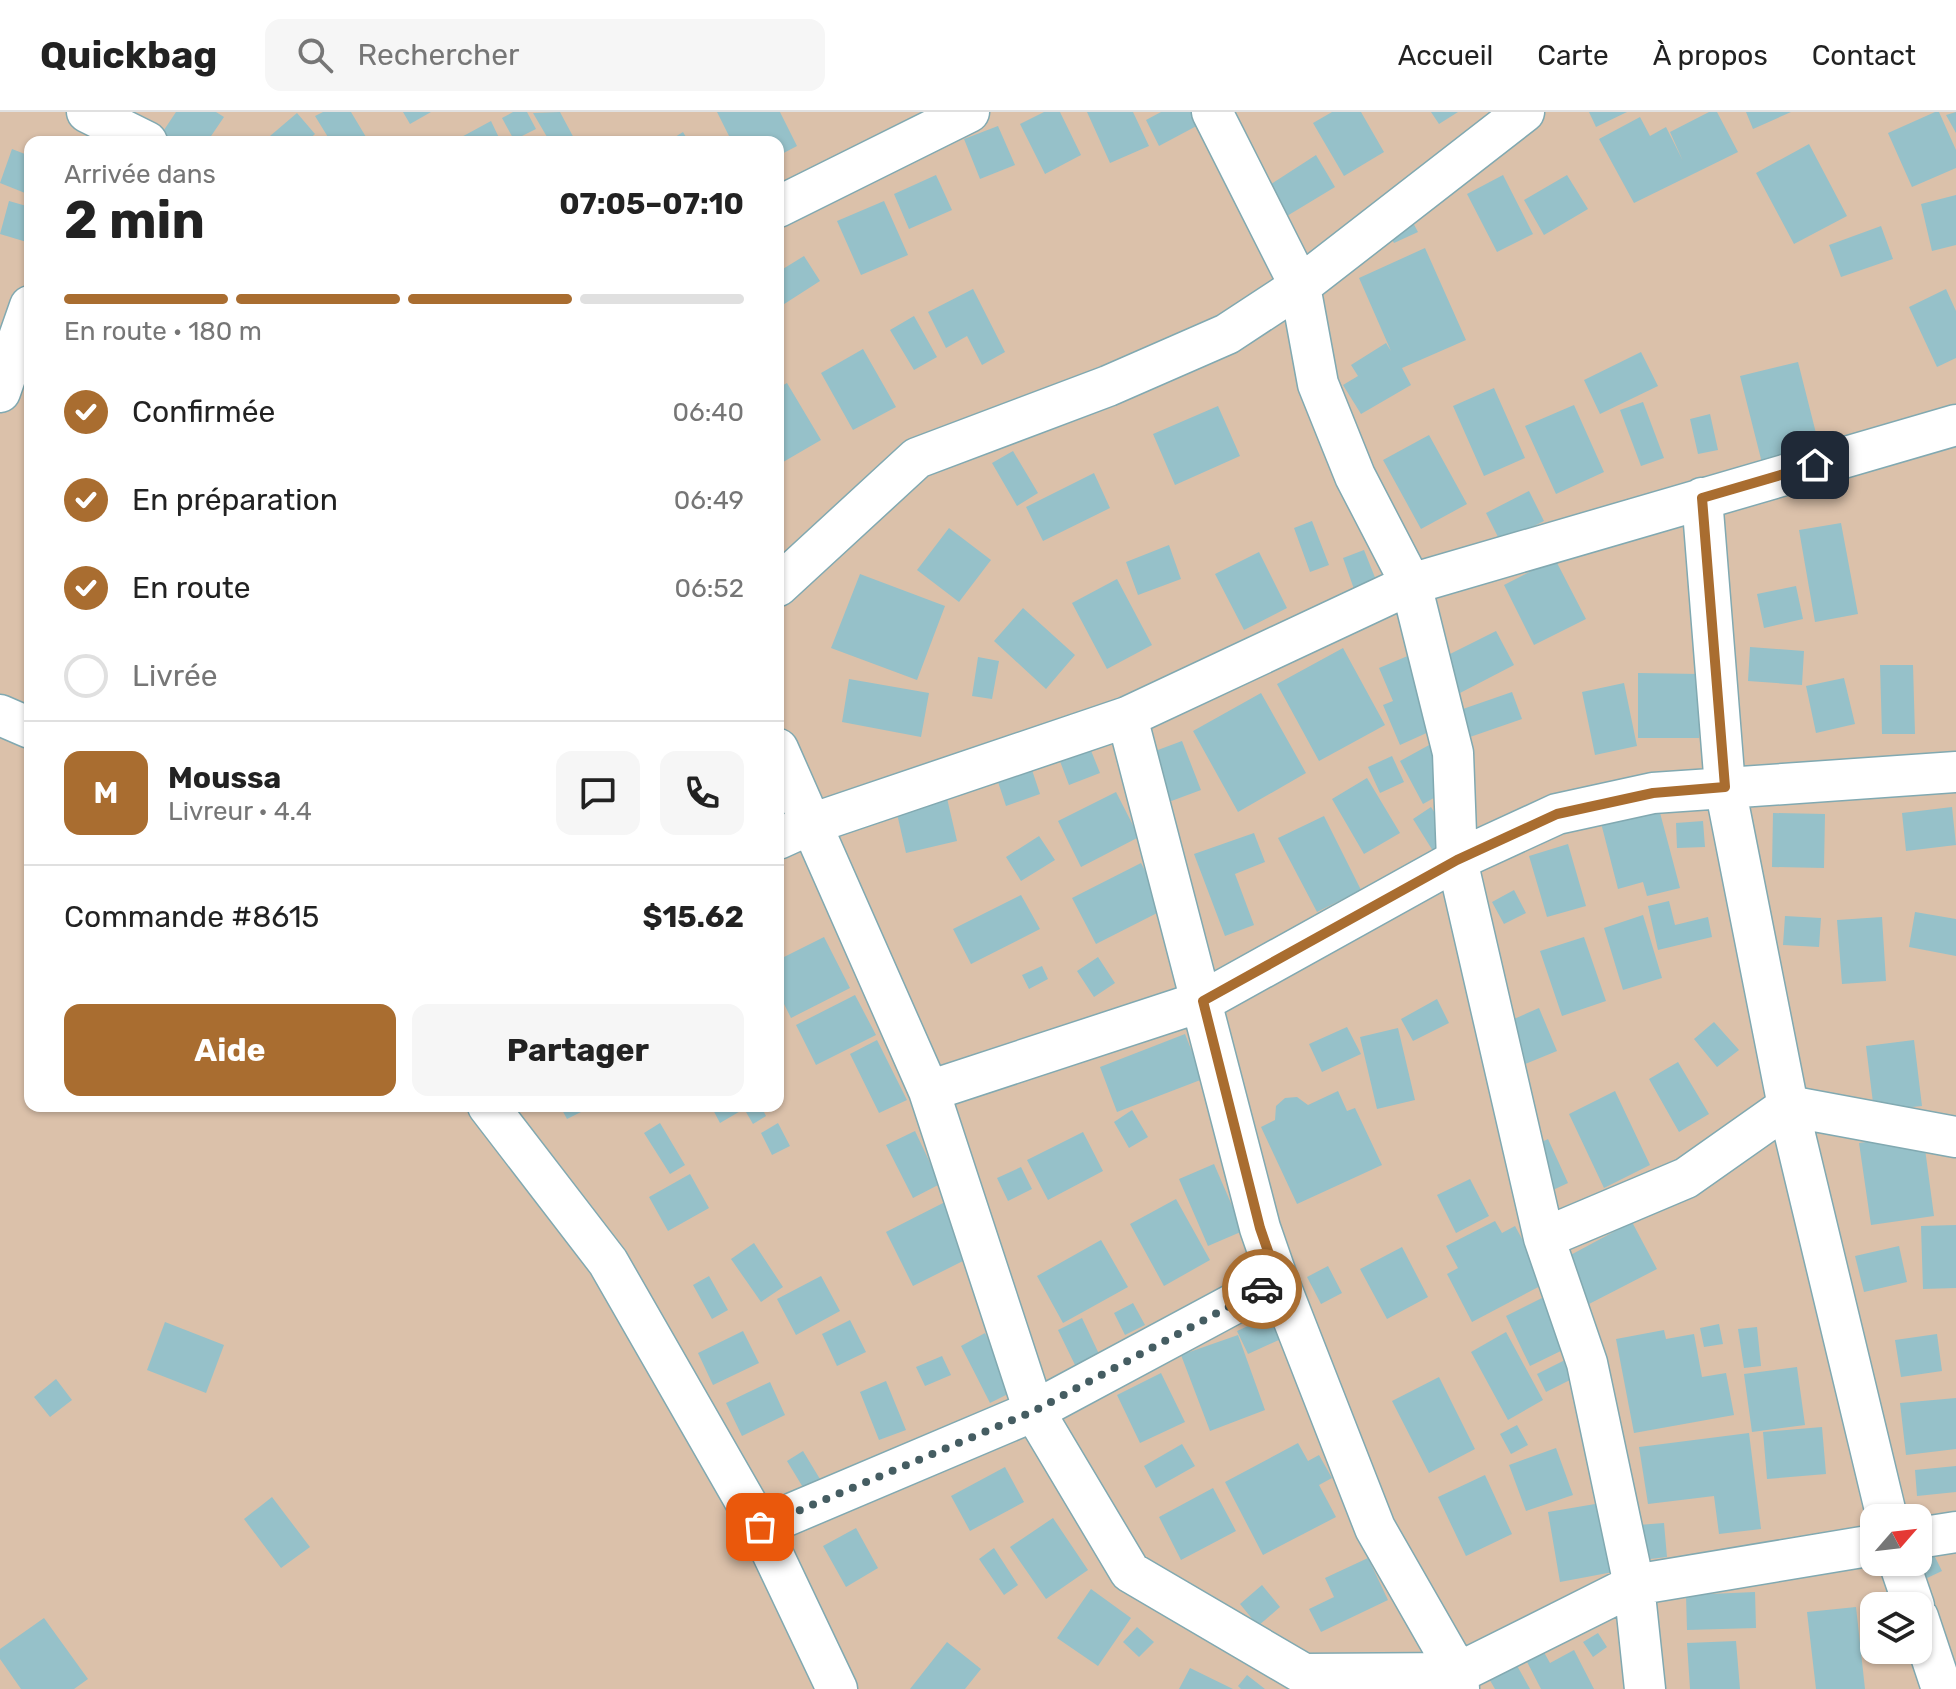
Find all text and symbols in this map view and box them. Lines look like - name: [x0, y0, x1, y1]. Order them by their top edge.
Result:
- search box: [265, 19, 825, 91]
- text: Quickbag: [40, 32, 217, 78]
- icon: search: [293, 33, 337, 77]
- text: Rechercher: [357, 37, 519, 73]
- text: Accueil: [1398, 39, 1493, 72]
- text: Carte: [1537, 39, 1609, 72]
- text: À propos: [1653, 39, 1768, 72]
- text: Contact: [1812, 39, 1916, 72]
- text: Arrivée dans: [64, 159, 216, 190]
- text: 07:05–07:10: [559, 186, 744, 222]
- text: 2 min: [64, 189, 205, 251]
- text: En route · 180 m: [64, 316, 262, 347]
- icon: check: [64, 390, 108, 434]
- text: Confirmée: [132, 394, 275, 430]
- text: 06:40: [672, 397, 744, 428]
- pin: [1781, 431, 1849, 499]
- icon: home: [1793, 443, 1837, 487]
- icon: check: [64, 478, 108, 522]
- text: En préparation: [132, 482, 338, 518]
- text: 06:49: [674, 485, 744, 516]
- icon: check: [64, 566, 108, 610]
- text: En route: [132, 570, 251, 606]
- text: 06:52: [674, 573, 744, 604]
- text: Livrée: [132, 658, 217, 694]
- button: chat: [556, 751, 640, 835]
- button: phone: [660, 751, 744, 835]
- text: Moussa: [168, 760, 281, 796]
- text: M: [94, 775, 118, 811]
- text: Livreur · 4.4: [168, 796, 312, 827]
- text: Commande #8615: [64, 899, 319, 935]
- text: $15.62: [642, 899, 744, 935]
- button: Aide: [64, 1004, 396, 1096]
- button: Partager: [412, 1004, 744, 1096]
- courier: [1222, 1249, 1302, 1329]
- icon: car: [1240, 1267, 1284, 1311]
- pin: [726, 1493, 794, 1561]
- north arrow: [1860, 1504, 1932, 1576]
- map controls: [1860, 1504, 1932, 1664]
- icon: bag: [738, 1505, 782, 1549]
- button: layers: [1860, 1592, 1932, 1664]

